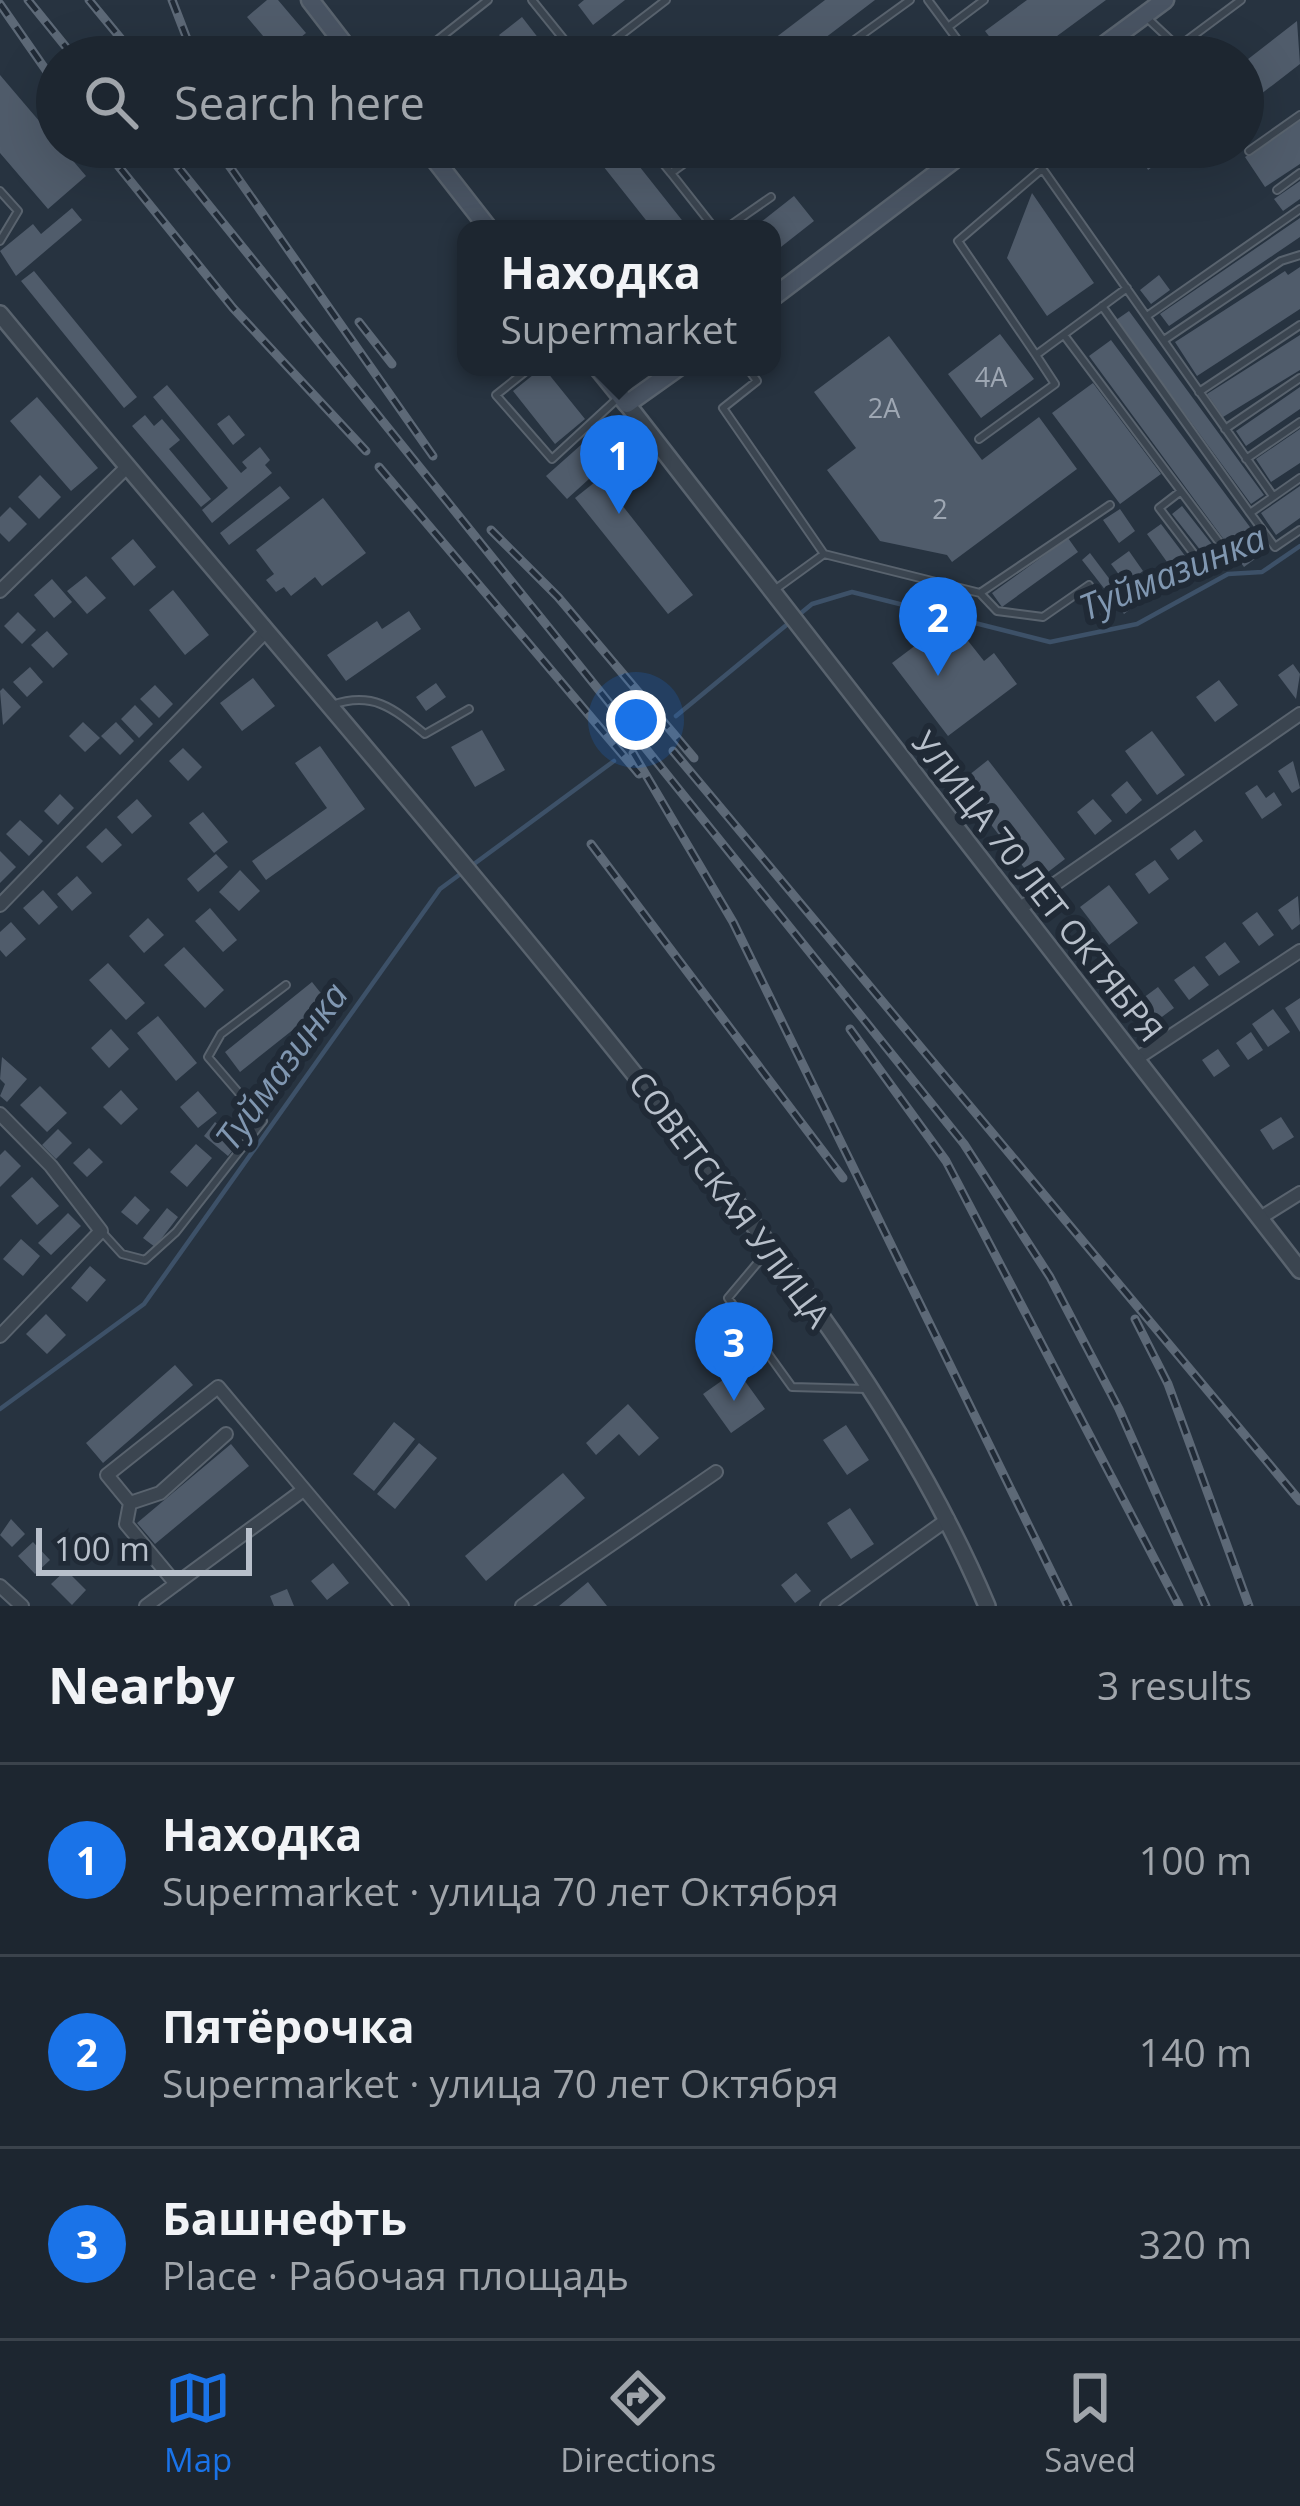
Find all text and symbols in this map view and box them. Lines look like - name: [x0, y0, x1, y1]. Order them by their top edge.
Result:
- search box: [36, 36, 1264, 168]
- icon: search: [78, 69, 144, 135]
- text: Search here: [174, 72, 425, 133]
- popup: [457, 220, 781, 376]
- text: Находка: [500, 241, 701, 302]
- text: Supermarket: [500, 302, 738, 355]
- house number: 4А: [975, 358, 1008, 395]
- house number: 2А: [868, 389, 901, 426]
- pin: 1: [580, 415, 658, 514]
- house number: 2: [932, 490, 948, 527]
- water label: Туймазинка: [1072, 513, 1272, 631]
- pin: 2: [899, 577, 977, 676]
- your location: [606, 690, 666, 750]
- street label: УЛИЦА 70 ЛЕТ ОКТЯБРЯ: [902, 721, 1174, 1051]
- water label: Туймазинка: [203, 972, 359, 1160]
- street label: СОВЕТСКАЯ УЛИЦА: [619, 1062, 841, 1336]
- pin: 3: [695, 1302, 773, 1401]
- scale bar: [36, 1522, 252, 1575]
- text: 100 m: [54, 1526, 150, 1571]
- text: Nearby: [48, 1649, 235, 1719]
- text: 3 results: [1097, 1658, 1252, 1711]
- text: Находка: [162, 1803, 362, 1864]
- text: 1: [76, 1833, 98, 1886]
- text: 100 m: [1139, 1833, 1252, 1886]
- text: Supermarket · улица 70 лет Октября: [162, 1864, 839, 1917]
- text: Пятёрочка: [162, 1995, 415, 2056]
- text: 2: [76, 2025, 98, 2078]
- text: 140 m: [1139, 2025, 1252, 2078]
- text: Supermarket · улица 70 лет Октября: [162, 2056, 839, 2109]
- text: Башнефть: [162, 2187, 407, 2248]
- text: 3: [76, 2217, 98, 2270]
- text: 320 m: [1139, 2217, 1252, 2270]
- text: Place · Рабочая площадь: [162, 2248, 629, 2301]
- tab: Map: [164, 2365, 232, 2482]
- tab: Directions: [560, 2365, 716, 2482]
- tab: Saved: [1044, 2365, 1136, 2482]

